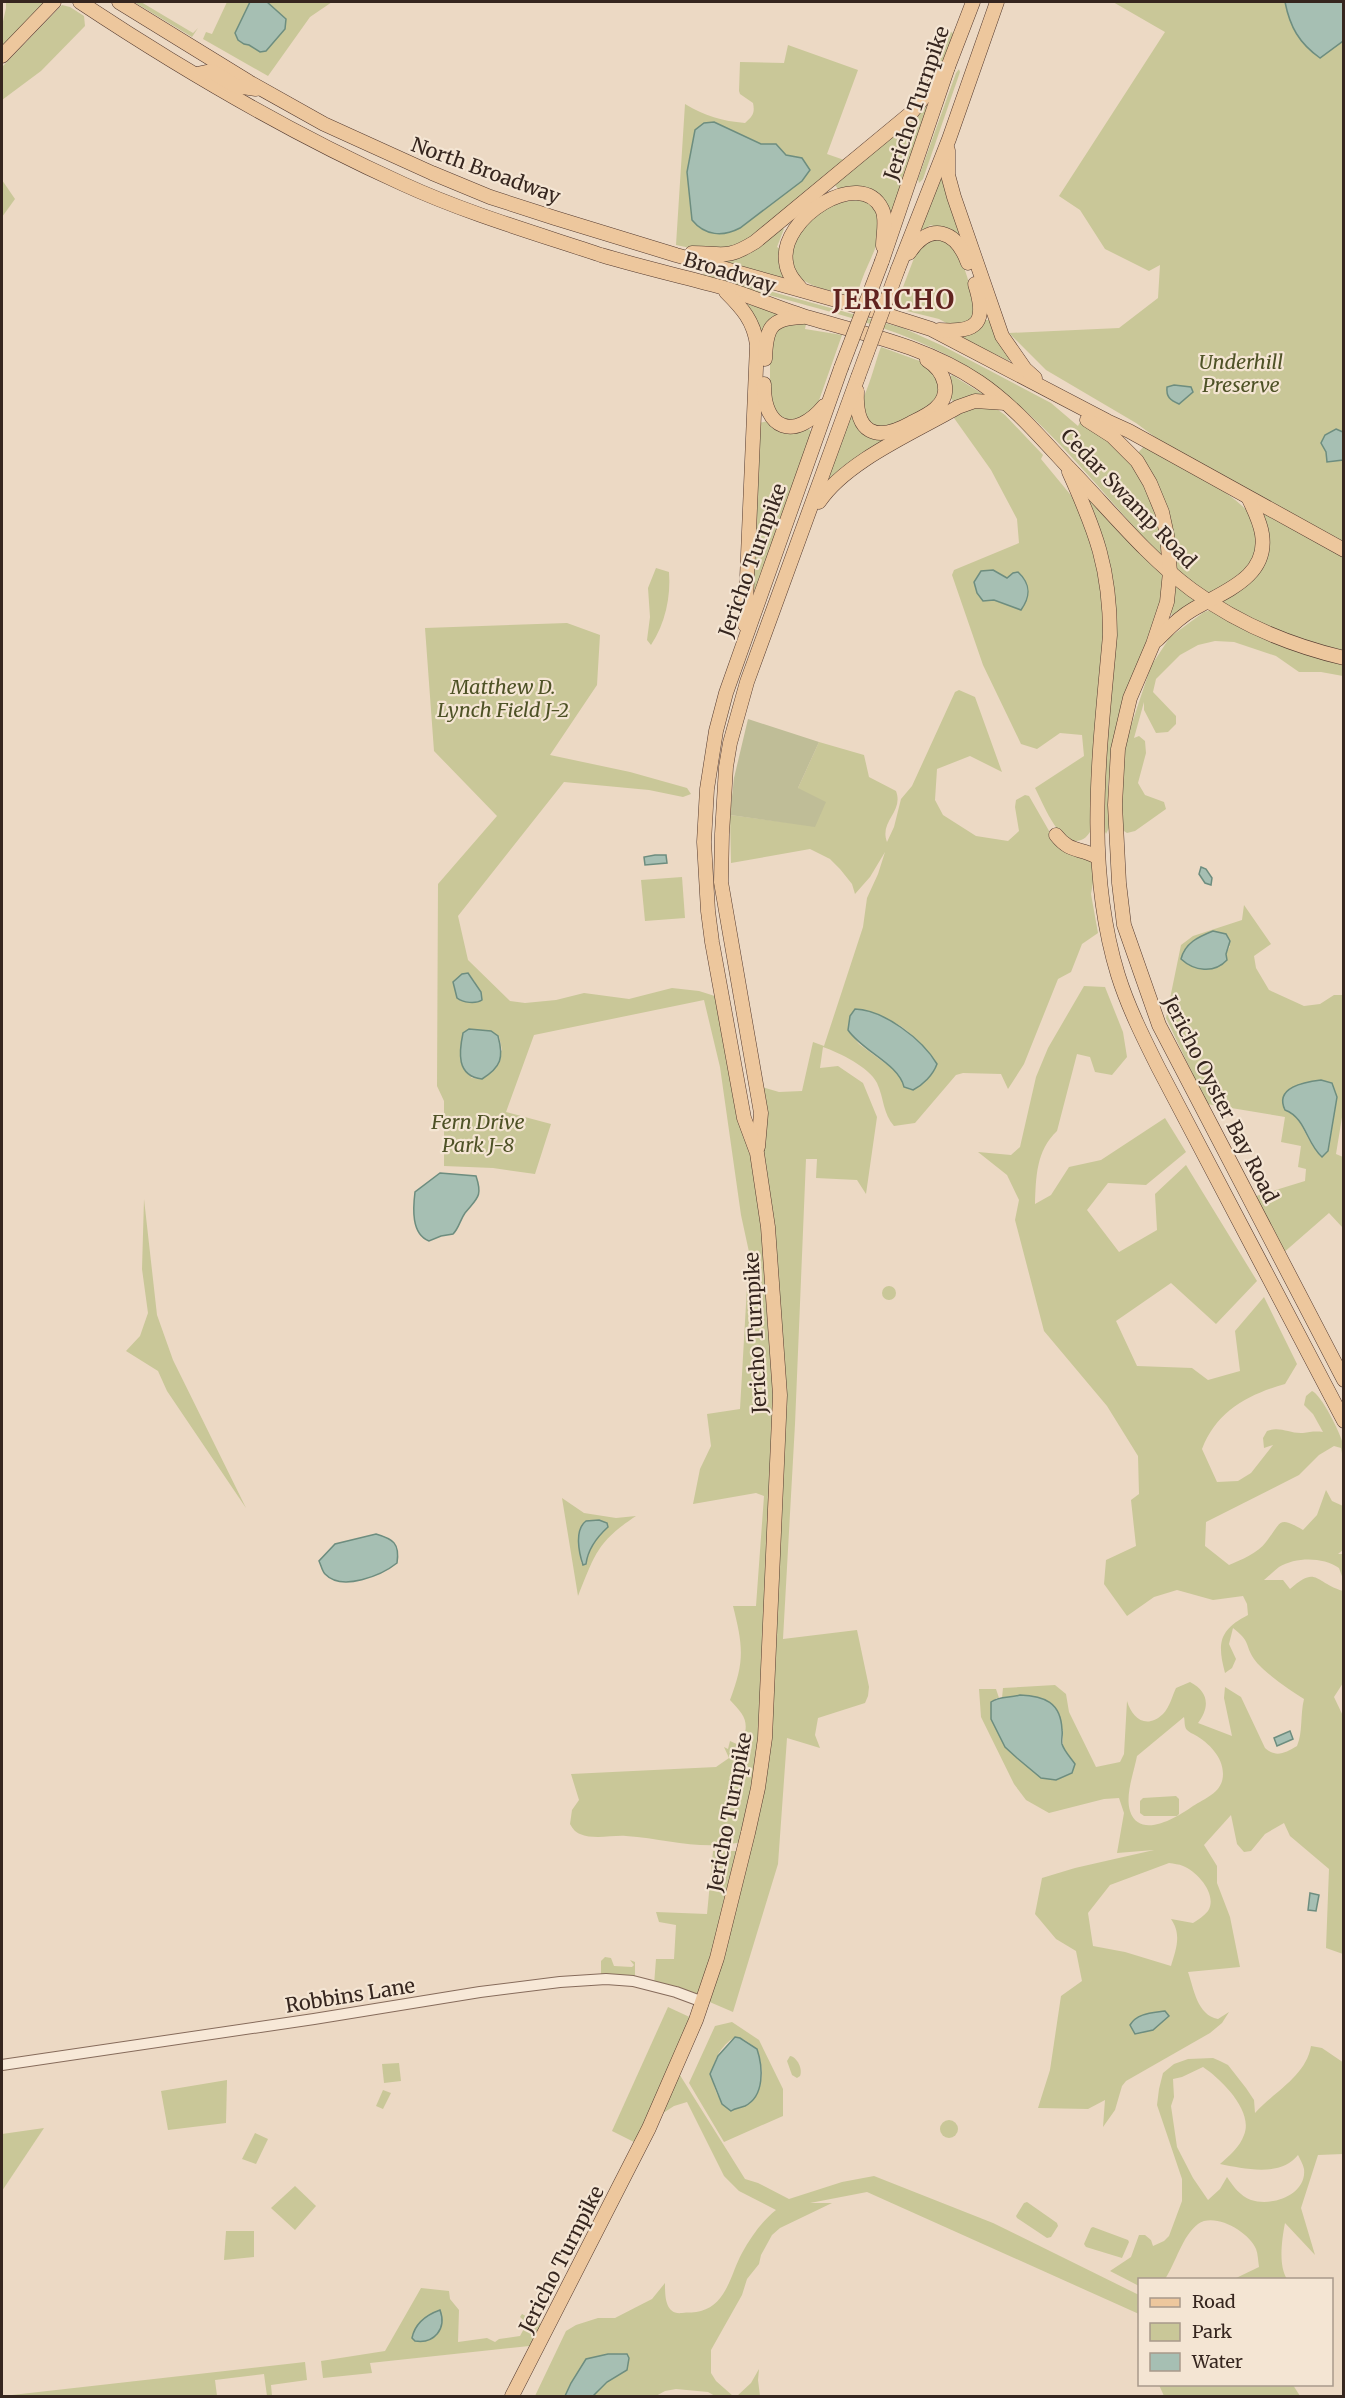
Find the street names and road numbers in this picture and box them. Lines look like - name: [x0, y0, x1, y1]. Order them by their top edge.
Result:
- street label: Jericho Turnpike: [878, 23, 954, 184]
- street label: North Broadway: [408, 131, 564, 209]
- street label: Broadway: [681, 246, 780, 298]
- street label: Cedar Swamp Road: [1056, 423, 1202, 573]
- street label: Jericho Turnpike: [712, 480, 791, 641]
- street label: Jericho Oyster Bay Road: [1157, 990, 1284, 1207]
- street label: Jericho Turnpike: [738, 1252, 772, 1415]
- street label: Jericho Turnpike: [701, 1730, 757, 1895]
- street label: Robbins Lane: [283, 1972, 417, 2018]
- street label: Jericho Turnpike: [513, 2181, 609, 2338]

